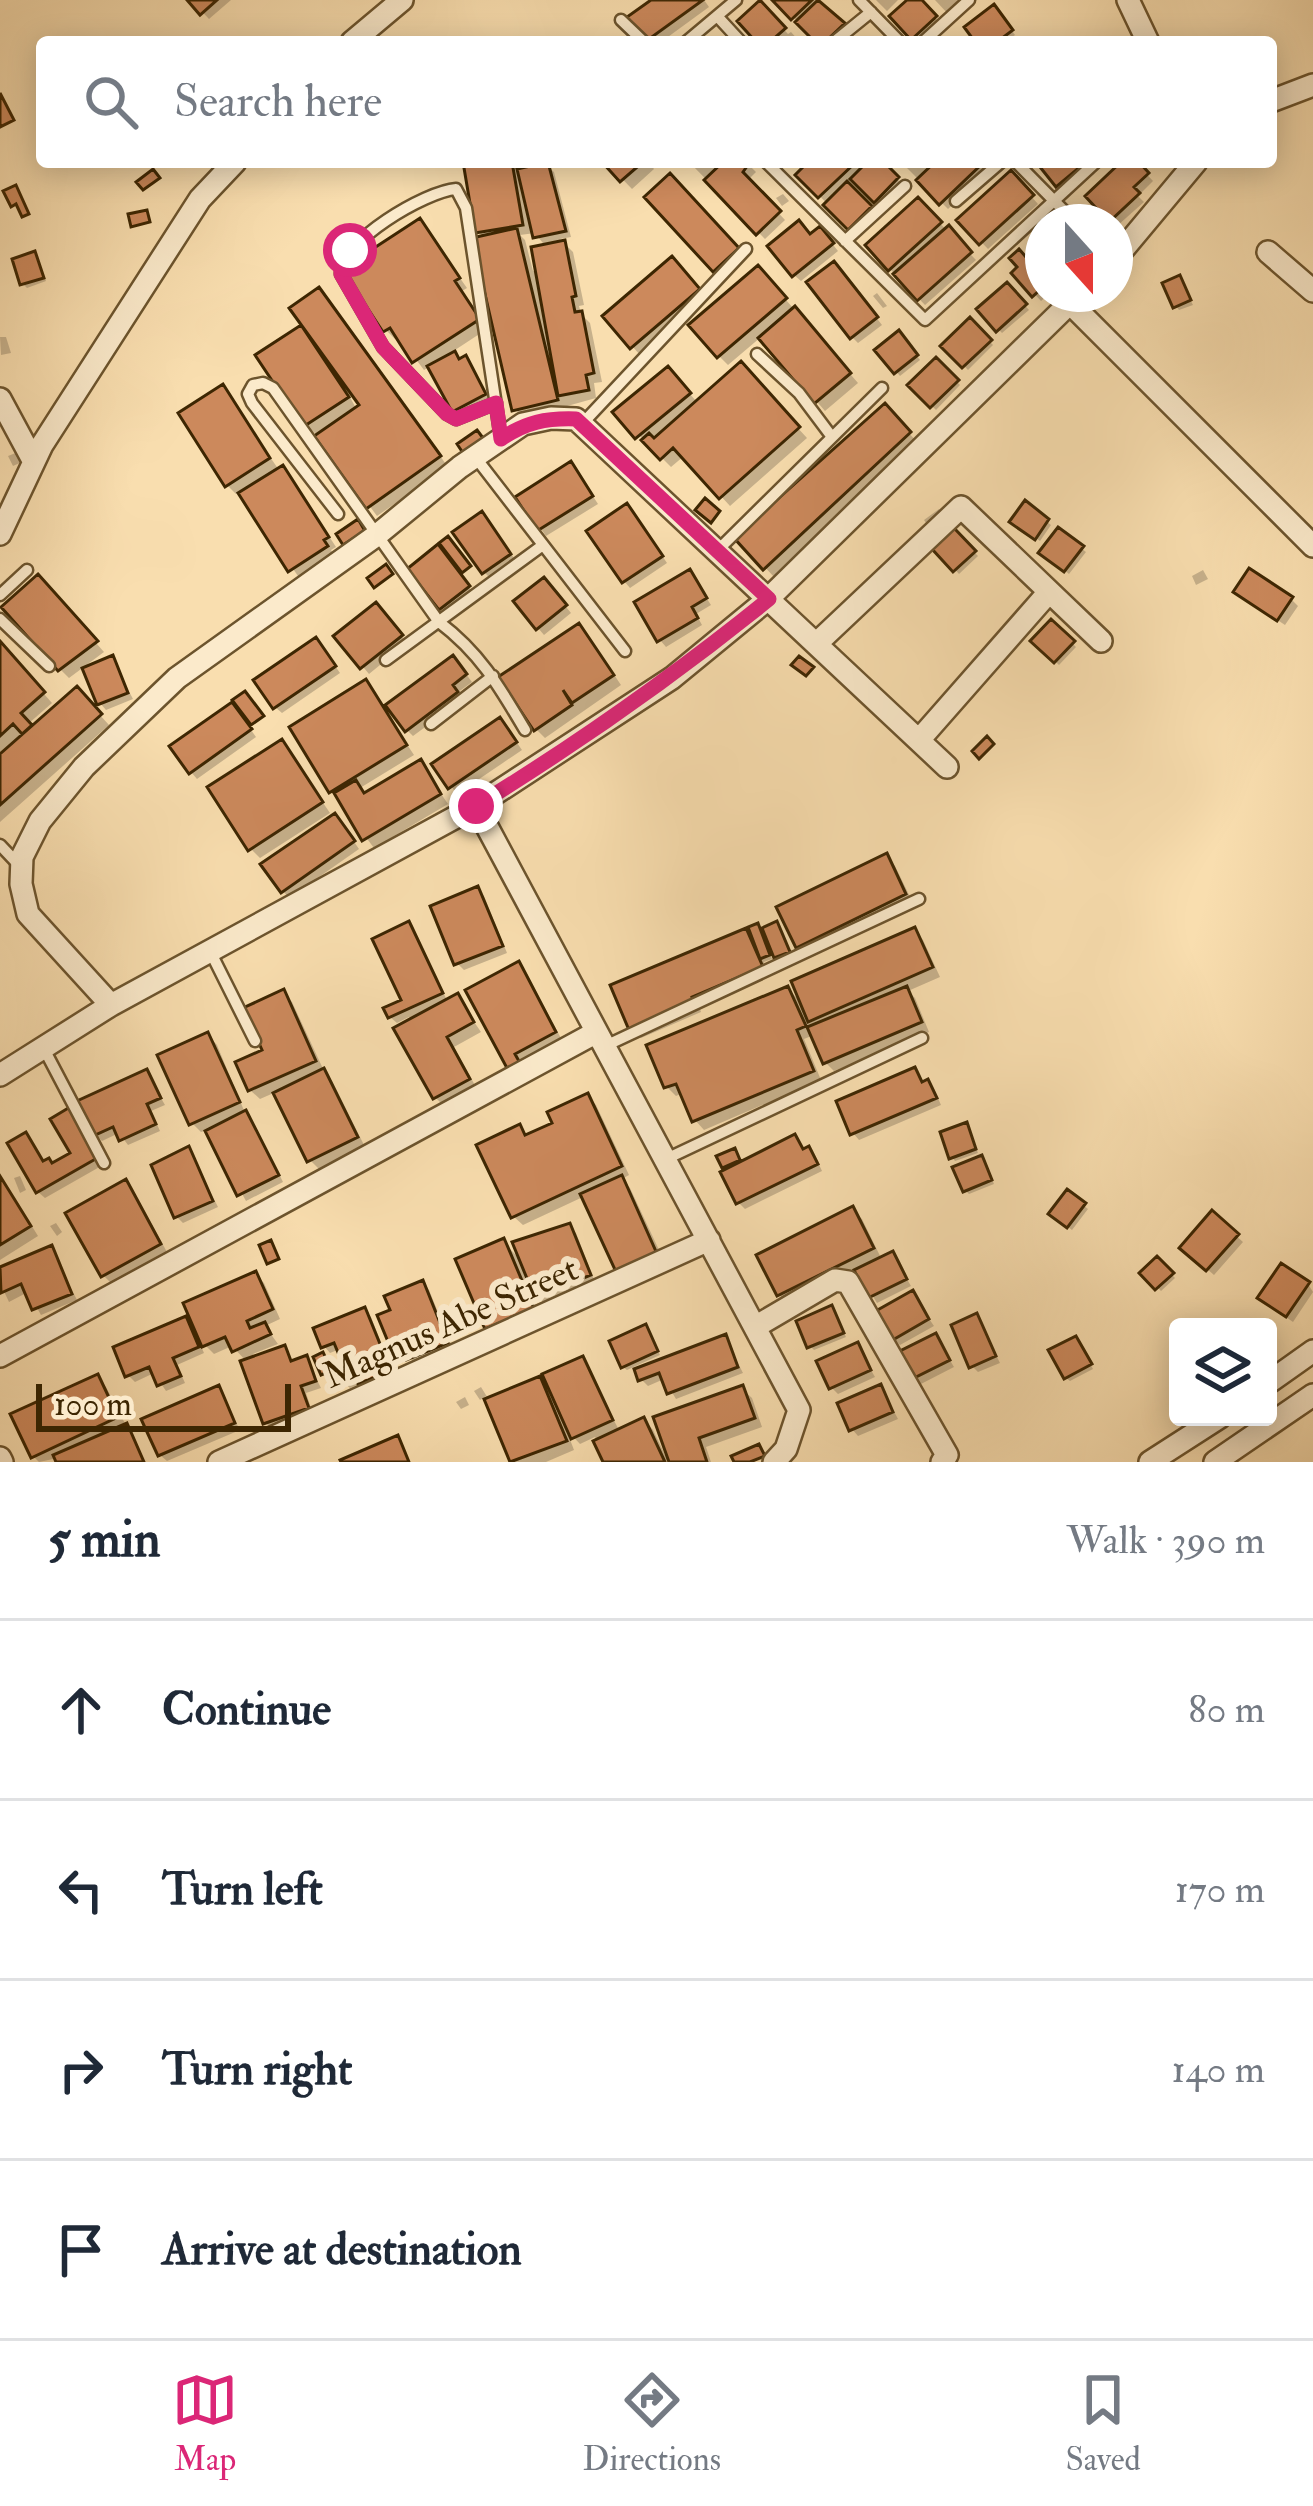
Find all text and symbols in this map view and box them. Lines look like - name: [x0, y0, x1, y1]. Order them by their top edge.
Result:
- search box: [36, 36, 1277, 168]
- icon: search: [78, 69, 144, 135]
- text: Search here: [174, 74, 382, 130]
- north arrow: [1025, 204, 1133, 312]
- route start: [323, 223, 377, 277]
- route end: [449, 779, 503, 833]
- street label: Magnus Abe Street: [316, 1246, 585, 1399]
- map controls: [1169, 1318, 1277, 1426]
- button: layers: [1169, 1318, 1277, 1426]
- scale bar: [36, 1378, 291, 1431]
- text: 100 m: [54, 1384, 132, 1425]
- text: 5 min: [48, 1508, 161, 1572]
- text: Walk · 390 m: [1067, 1516, 1265, 1565]
- icon: ahead: [48, 1677, 114, 1743]
- text: Continue: [162, 1682, 331, 1738]
- text: 80 m: [1188, 1685, 1265, 1734]
- icon: left: [48, 1857, 114, 1923]
- text: Turn left: [162, 1862, 323, 1918]
- text: 170 m: [1175, 1865, 1265, 1914]
- icon: right: [48, 2037, 114, 2103]
- text: Turn right: [162, 2042, 352, 2098]
- text: 140 m: [1172, 2045, 1265, 2094]
- icon: arrive: [48, 2217, 114, 2283]
- text: Arrive at destination: [162, 2222, 522, 2278]
- tab: Map: [172, 2367, 238, 2480]
- tab: Directions: [583, 2367, 721, 2480]
- tab: Saved: [1065, 2367, 1141, 2480]

